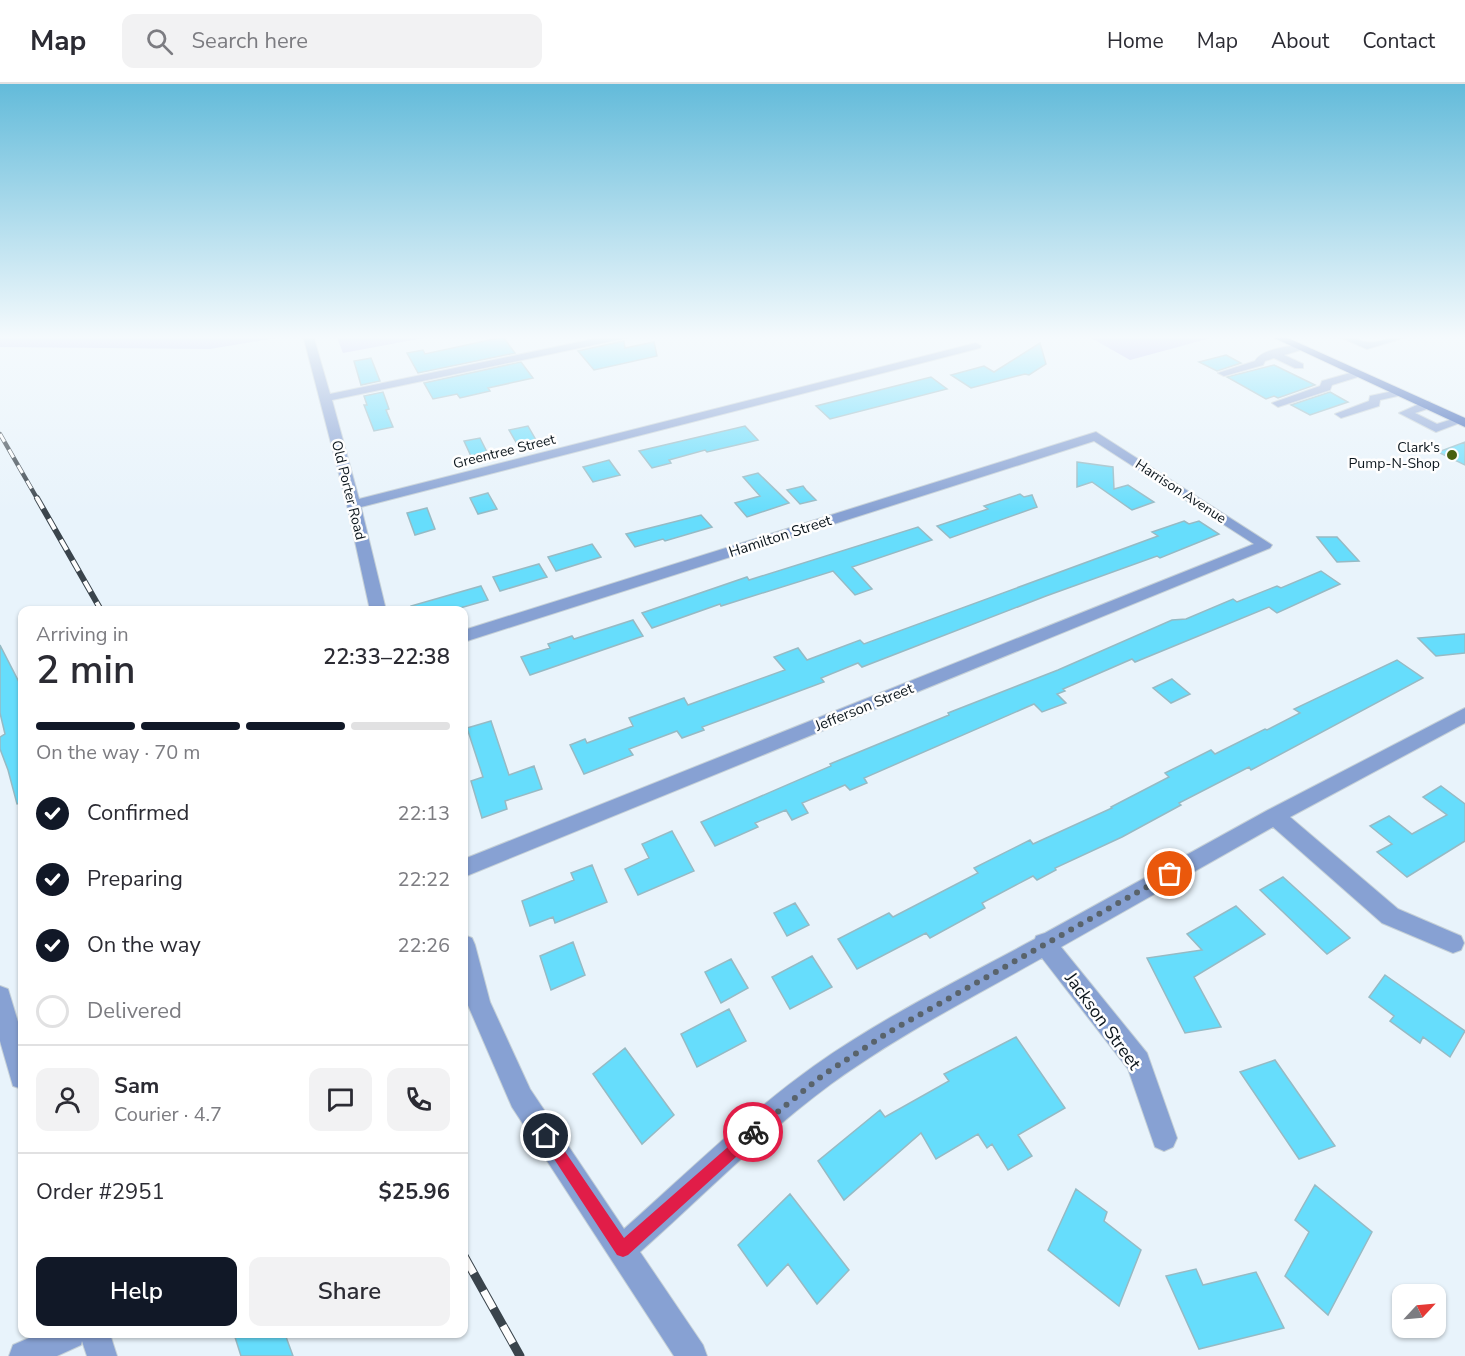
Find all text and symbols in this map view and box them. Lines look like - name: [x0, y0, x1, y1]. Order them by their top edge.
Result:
- search box: [122, 14, 542, 68]
- text: Map: [30, 22, 86, 60]
- icon: search: [143, 25, 176, 58]
- text: Search here: [191, 26, 308, 56]
- text: Home: [1107, 27, 1164, 55]
- text: Map: [1197, 27, 1238, 55]
- text: About: [1271, 27, 1329, 55]
- text: Contact: [1362, 27, 1435, 55]
- street label: Greentree Street: [451, 430, 557, 473]
- street label: Old Porter Road: [327, 438, 370, 542]
- place label: Clark's Pump-N-Shop: [1349, 438, 1440, 473]
- marker: Clark's Pump-N-Shop: [1445, 448, 1459, 462]
- street label: Harrison Avenue: [1131, 455, 1230, 528]
- street label: Hamilton Street: [726, 510, 835, 562]
- text: Arriving in: [36, 621, 129, 648]
- text: 22:33–22:38: [323, 642, 450, 672]
- text: 2 min: [36, 644, 135, 697]
- street label: Jefferson Street: [811, 678, 917, 736]
- text: On the way · 70 m: [36, 739, 200, 766]
- icon: check: [36, 797, 69, 830]
- text: Confirmed: [87, 798, 189, 828]
- text: 22:13: [397, 800, 450, 827]
- pin: [1144, 848, 1195, 899]
- icon: bag: [1153, 857, 1186, 890]
- icon: check: [36, 863, 69, 896]
- text: Preparing: [87, 864, 183, 894]
- text: 22:22: [397, 866, 450, 893]
- icon: check: [36, 929, 69, 962]
- text: On the way: [87, 930, 201, 960]
- text: 22:26: [397, 932, 450, 959]
- street label: Jackson Street: [1059, 967, 1147, 1075]
- text: Delivered: [87, 996, 182, 1026]
- button: person: [36, 1068, 99, 1131]
- button: chat: [309, 1068, 372, 1131]
- button: phone: [387, 1068, 450, 1131]
- text: Sam: [114, 1071, 159, 1101]
- text: Courier · 4.7: [114, 1101, 222, 1128]
- courier: [723, 1102, 783, 1162]
- pin: [520, 1110, 571, 1161]
- icon: bike: [737, 1116, 770, 1149]
- icon: home: [529, 1119, 562, 1152]
- text: Order #2951: [36, 1177, 165, 1207]
- text: $25.96: [379, 1177, 450, 1207]
- button: Help: [36, 1257, 237, 1326]
- button: Share: [249, 1257, 450, 1326]
- north arrow: [1392, 1284, 1446, 1338]
- map controls: [1392, 1284, 1446, 1338]

